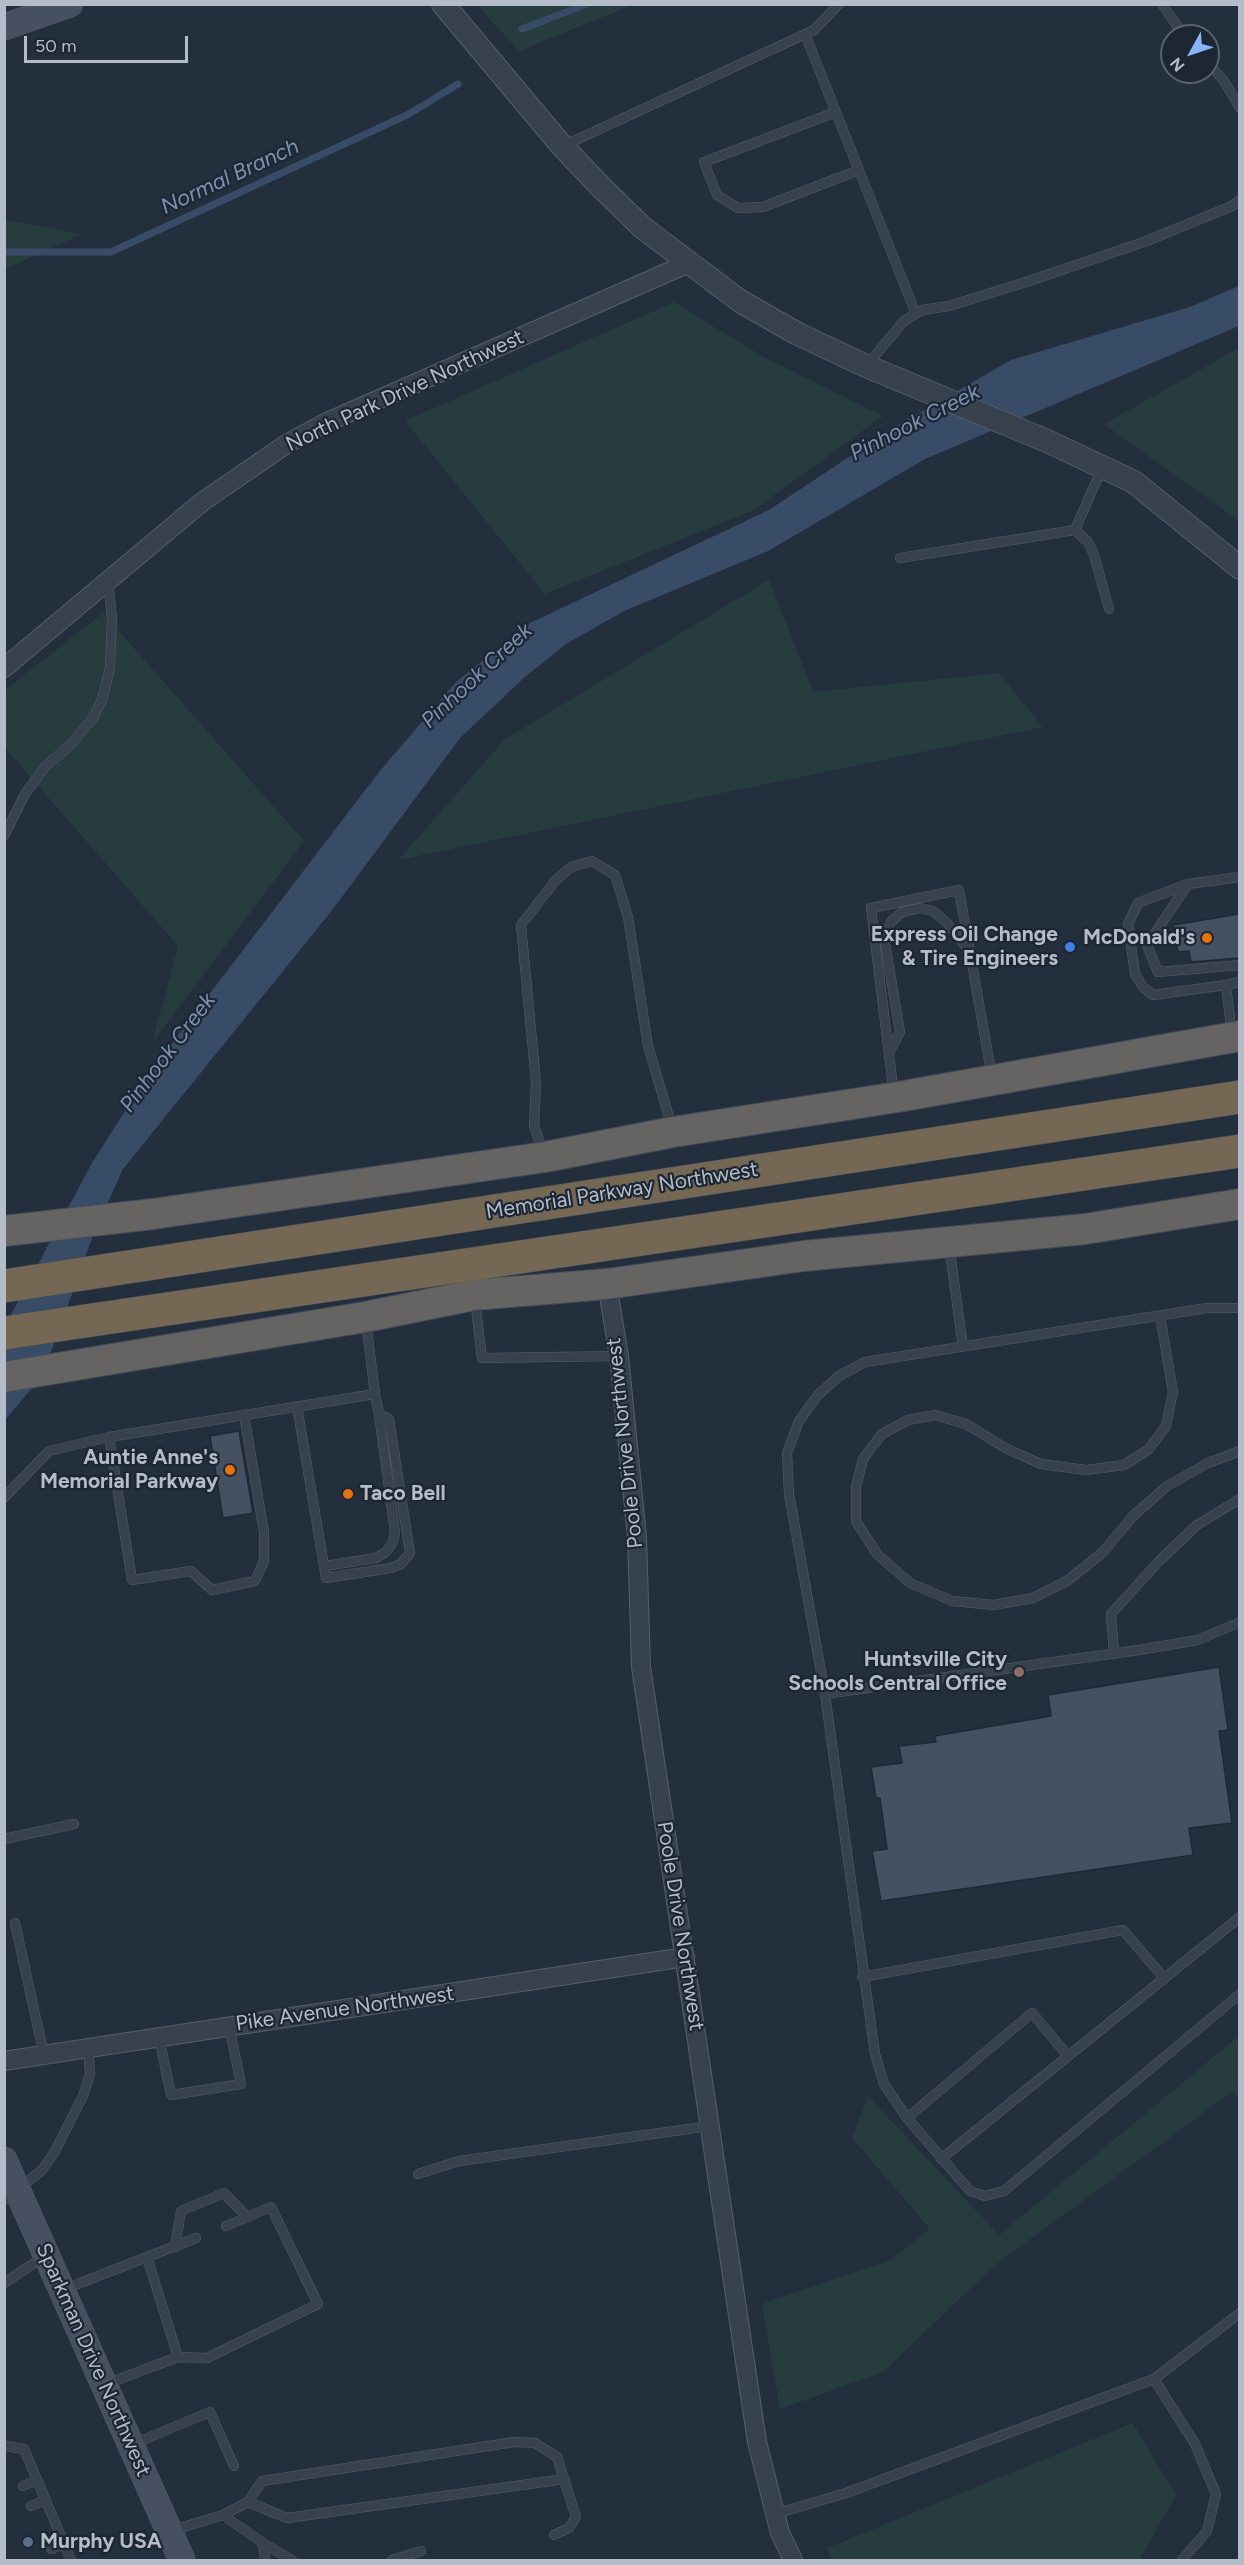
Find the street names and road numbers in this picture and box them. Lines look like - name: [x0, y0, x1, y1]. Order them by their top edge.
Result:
- street label: North Park Drive Northwest: [282, 325, 528, 457]
- street label: Memorial Parkway Northwest: [484, 1157, 760, 1225]
- street label: Poole Drive Northwest: [601, 1336, 649, 1550]
- street label: Poole Drive Northwest: [651, 1819, 709, 2033]
- street label: Pike Avenue Northwest: [234, 1981, 456, 2037]
- street label: Sparkman Drive Northwest: [30, 2239, 156, 2481]

